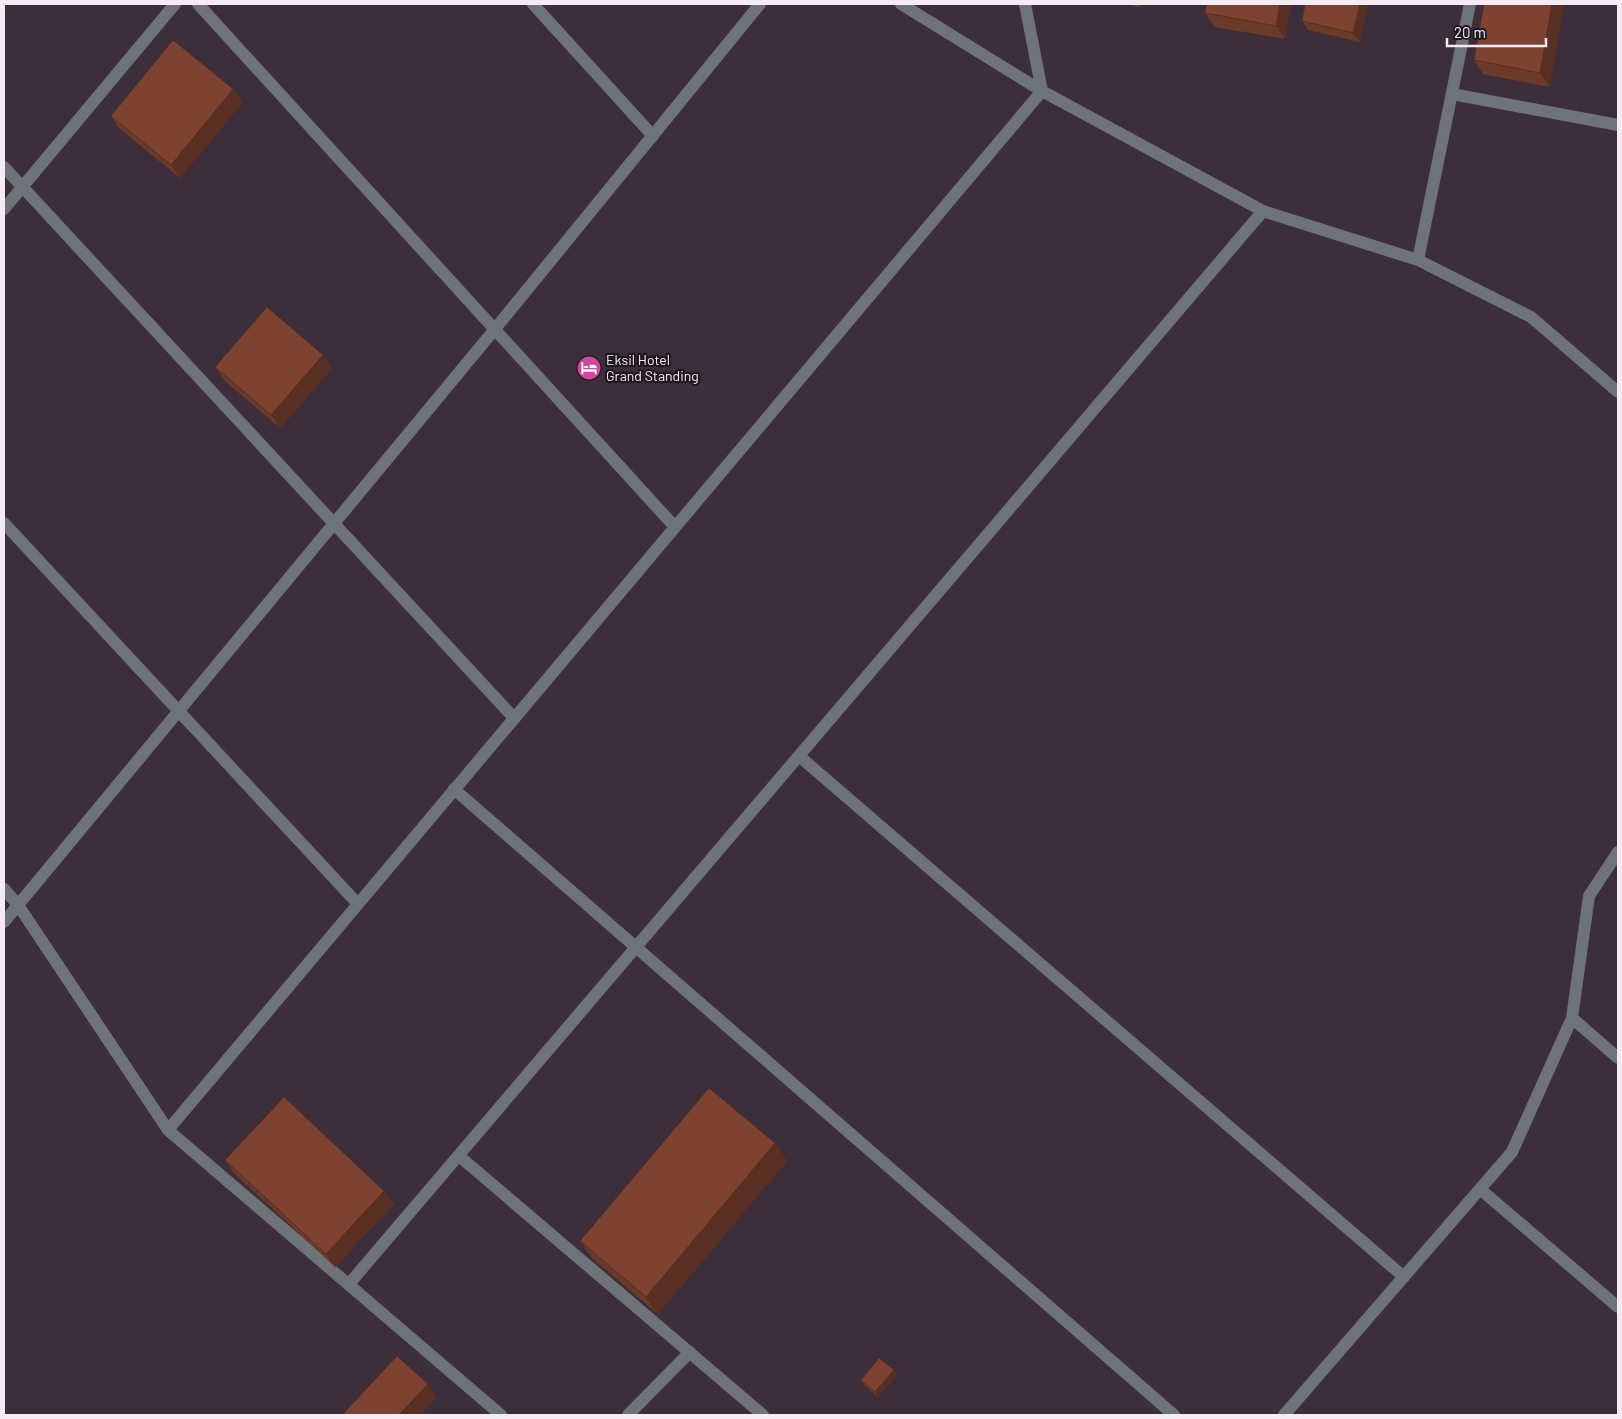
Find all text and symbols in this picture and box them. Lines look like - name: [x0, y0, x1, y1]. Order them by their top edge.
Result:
- scale bar: [1447, 15, 1546, 47]
- text: 20 m: [1454, 23, 1486, 41]
- place label: Eksil Hotel Grand Standing: [606, 351, 699, 384]
- hotel icon: Eksil Hotel Grand Standing: [576, 355, 602, 381]

